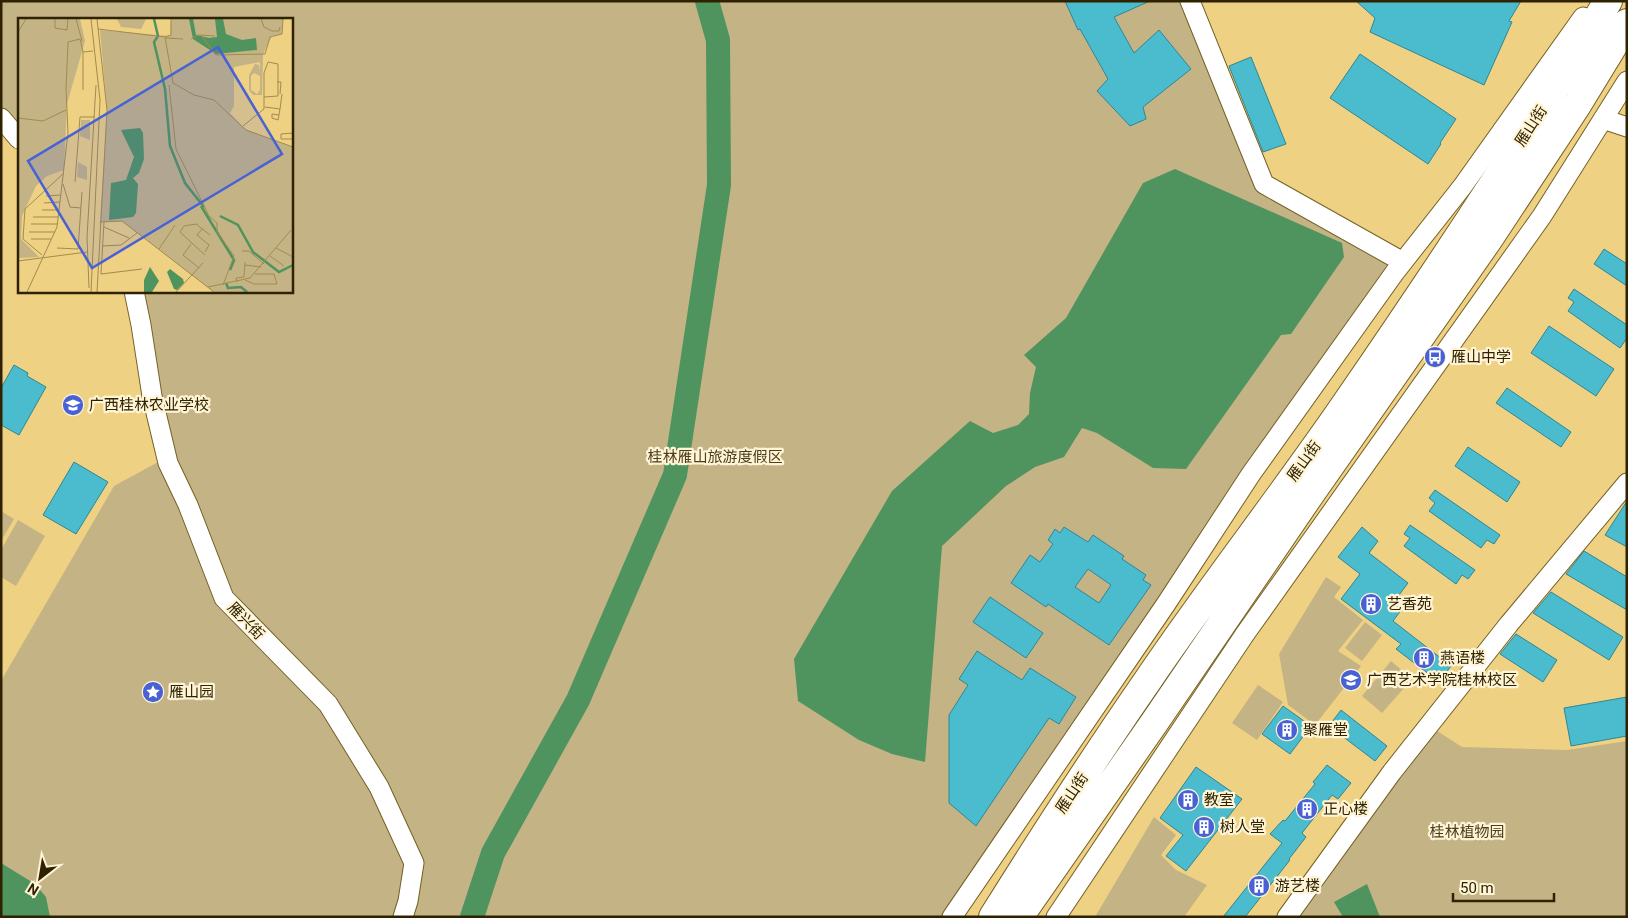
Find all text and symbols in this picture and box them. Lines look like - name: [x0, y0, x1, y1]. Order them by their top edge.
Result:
- inset map: [18, 18, 292, 292]
- street label: 雁山街: [1511, 102, 1551, 150]
- bus stop icon: 雁山中学: [1423, 345, 1447, 369]
- place label: 雁山中学: [1451, 348, 1511, 366]
- school or university icon: 广西桂林农业学校: [61, 393, 85, 417]
- place label: 广西桂林农业学校: [89, 396, 209, 414]
- street label: 雁山街: [1283, 438, 1325, 484]
- park label: 桂林雁山旅游度假区: [647, 448, 783, 466]
- building icon: 艺香苑: [1359, 592, 1383, 616]
- place label: 艺香苑: [1387, 595, 1432, 613]
- street label: 雁兴街: [224, 599, 268, 643]
- building icon: 燕语楼: [1412, 646, 1436, 670]
- place label: 燕语楼: [1440, 649, 1485, 667]
- school or university icon: 广西艺术学院桂林校区: [1339, 668, 1363, 692]
- place label: 广西艺术学院桂林校区: [1367, 671, 1517, 689]
- place icon: 雁山园: [141, 680, 165, 704]
- place label: 雁山园: [169, 683, 214, 701]
- building icon: 聚雁堂: [1275, 718, 1299, 742]
- place label: 聚雁堂: [1303, 721, 1348, 739]
- street label: 雁山街: [1052, 769, 1092, 817]
- building icon: 教室: [1176, 788, 1200, 812]
- place label: 教室: [1204, 791, 1234, 809]
- building icon: 正心楼: [1295, 797, 1319, 821]
- place label: 正心楼: [1323, 800, 1368, 818]
- building icon: 树人堂: [1192, 815, 1216, 839]
- place label: 树人堂: [1220, 818, 1265, 836]
- park label: 桂林植物园: [1429, 823, 1505, 841]
- north arrow: [15, 853, 65, 903]
- scale bar: [1453, 870, 1554, 902]
- building icon: 游艺楼: [1247, 874, 1271, 898]
- place label: 游艺楼: [1275, 877, 1320, 895]
- text: 50 m: [1460, 879, 1494, 897]
- text: N: [25, 880, 42, 899]

